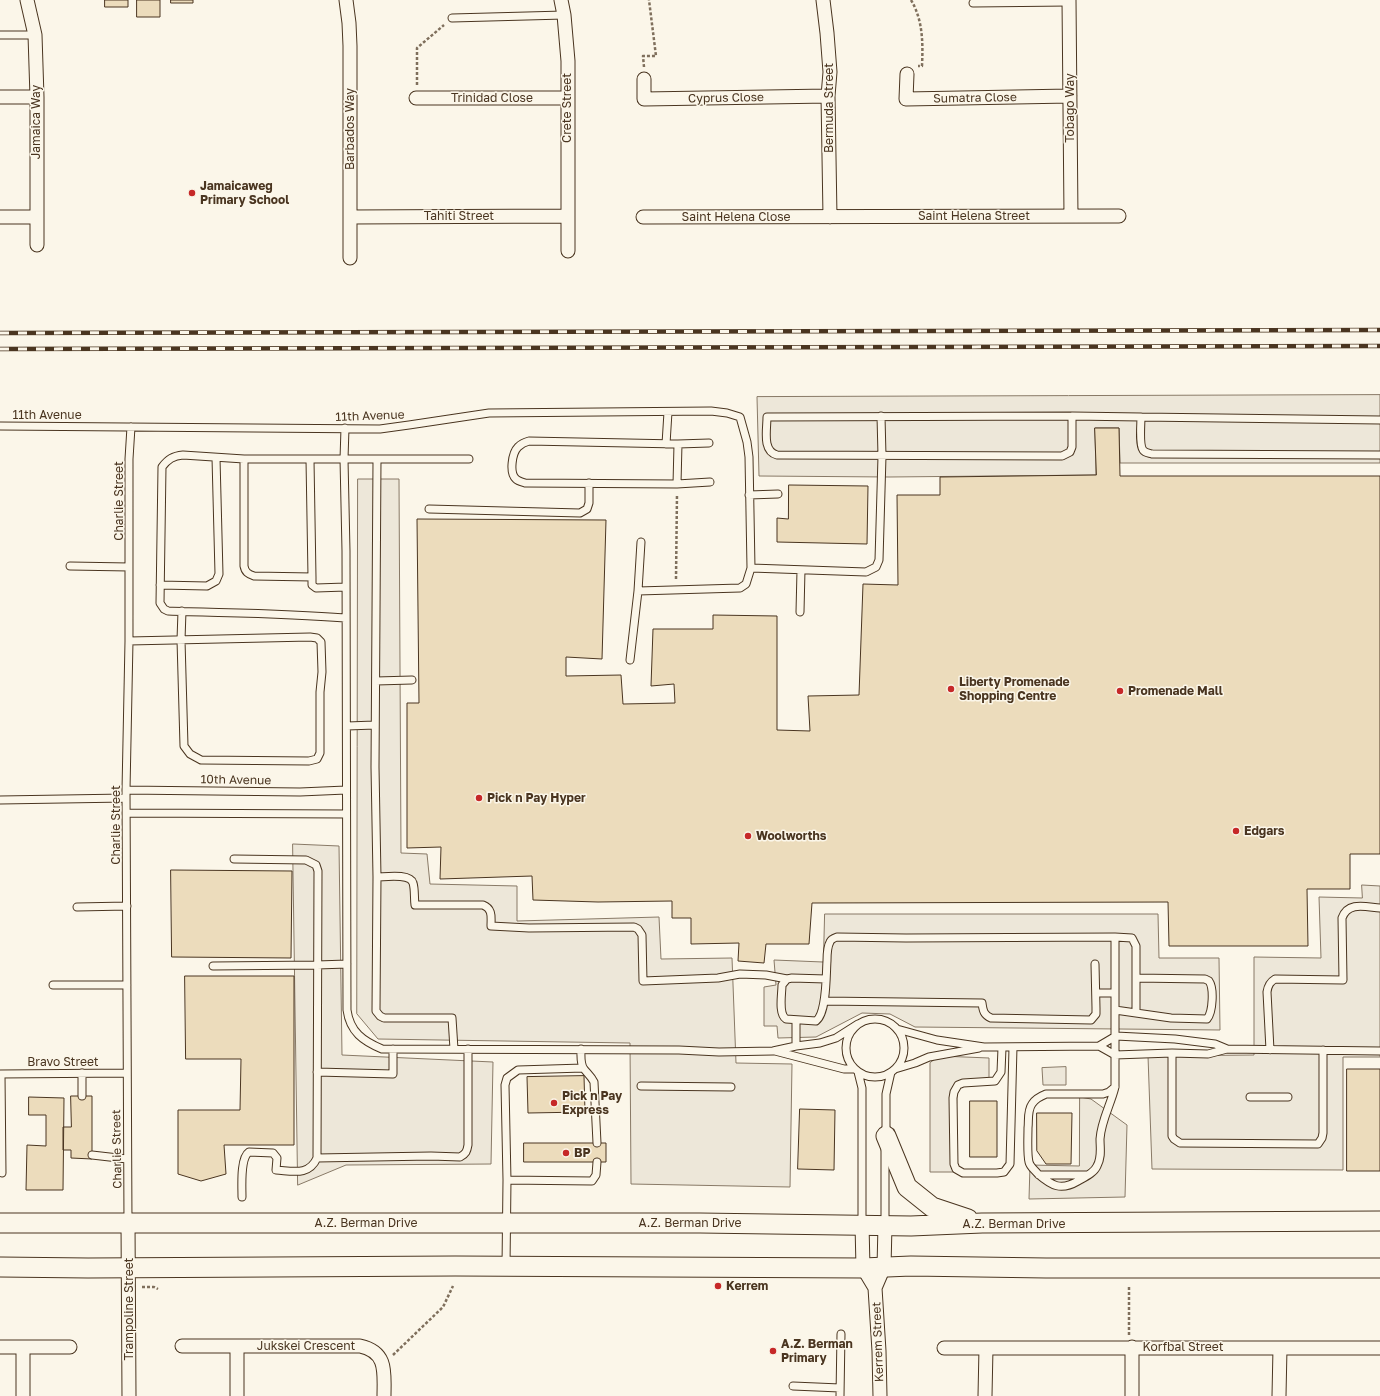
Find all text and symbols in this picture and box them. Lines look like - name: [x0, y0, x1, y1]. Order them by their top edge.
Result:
- street label: Bermuda Street: [822, 63, 836, 153]
- street label: Crete Street: [560, 73, 574, 143]
- street label: Tobago Way: [1063, 73, 1077, 143]
- street label: Jamaica Way: [29, 85, 43, 159]
- street label: Barbados Way: [343, 88, 357, 170]
- street label: Cyprus Close: [688, 90, 764, 106]
- street label: Sumatra Close: [933, 90, 1017, 106]
- street label: Trinidad Close: [451, 91, 533, 105]
- place label: Jamaicaweg Primary School: [200, 179, 289, 207]
- marker: Jamaicaweg Primary School: [187, 188, 197, 198]
- street label: Tahiti Street: [424, 209, 494, 223]
- street label: Saint Helena Street: [918, 209, 1030, 223]
- street label: Saint Helena Close: [681, 210, 791, 224]
- street label: 11th Avenue: [12, 408, 82, 422]
- street label: 11th Avenue: [335, 408, 405, 424]
- street label: Charlie Street: [112, 461, 126, 541]
- place label: Liberty Promenade Shopping Centre: [959, 675, 1070, 703]
- marker: Liberty Promenade Shopping Centre: [946, 684, 956, 694]
- place label: Promenade Mall: [1128, 684, 1223, 698]
- marker: Promenade Mall: [1115, 686, 1125, 696]
- street label: 10th Avenue: [200, 772, 272, 788]
- street label: Charlie Street: [109, 785, 123, 865]
- place label: Pick n Pay Hyper: [487, 791, 586, 805]
- marker: Pick n Pay Hyper: [474, 793, 484, 803]
- place label: Edgars: [1244, 824, 1285, 838]
- marker: Edgars: [1231, 826, 1241, 836]
- place label: Woolworths: [756, 829, 826, 843]
- marker: Woolworths: [743, 831, 753, 841]
- street label: Bravo Street: [27, 1055, 99, 1069]
- place label: Pick n Pay Express: [562, 1089, 622, 1117]
- marker: Pick n Pay Express: [549, 1098, 559, 1108]
- street label: Charlie Street: [109, 1109, 125, 1189]
- place label: BP: [574, 1146, 590, 1160]
- marker: BP: [561, 1148, 571, 1158]
- street label: A.Z. Berman Drive: [315, 1216, 417, 1230]
- street label: A.Z. Berman Drive: [639, 1216, 741, 1230]
- street label: A.Z. Berman Drive: [963, 1217, 1065, 1231]
- street label: Trampoline Street: [122, 1258, 136, 1360]
- place label: Kerrem: [726, 1279, 768, 1293]
- marker: Kerrem: [713, 1281, 723, 1291]
- street label: Kerrem Street: [869, 1302, 887, 1382]
- place label: A.Z. Berman Primary: [781, 1337, 853, 1365]
- street label: Jukskei Crescent: [257, 1339, 355, 1353]
- street label: Korfbal Street: [1142, 1340, 1224, 1354]
- marker: A.Z. Berman Primary: [768, 1346, 778, 1356]

